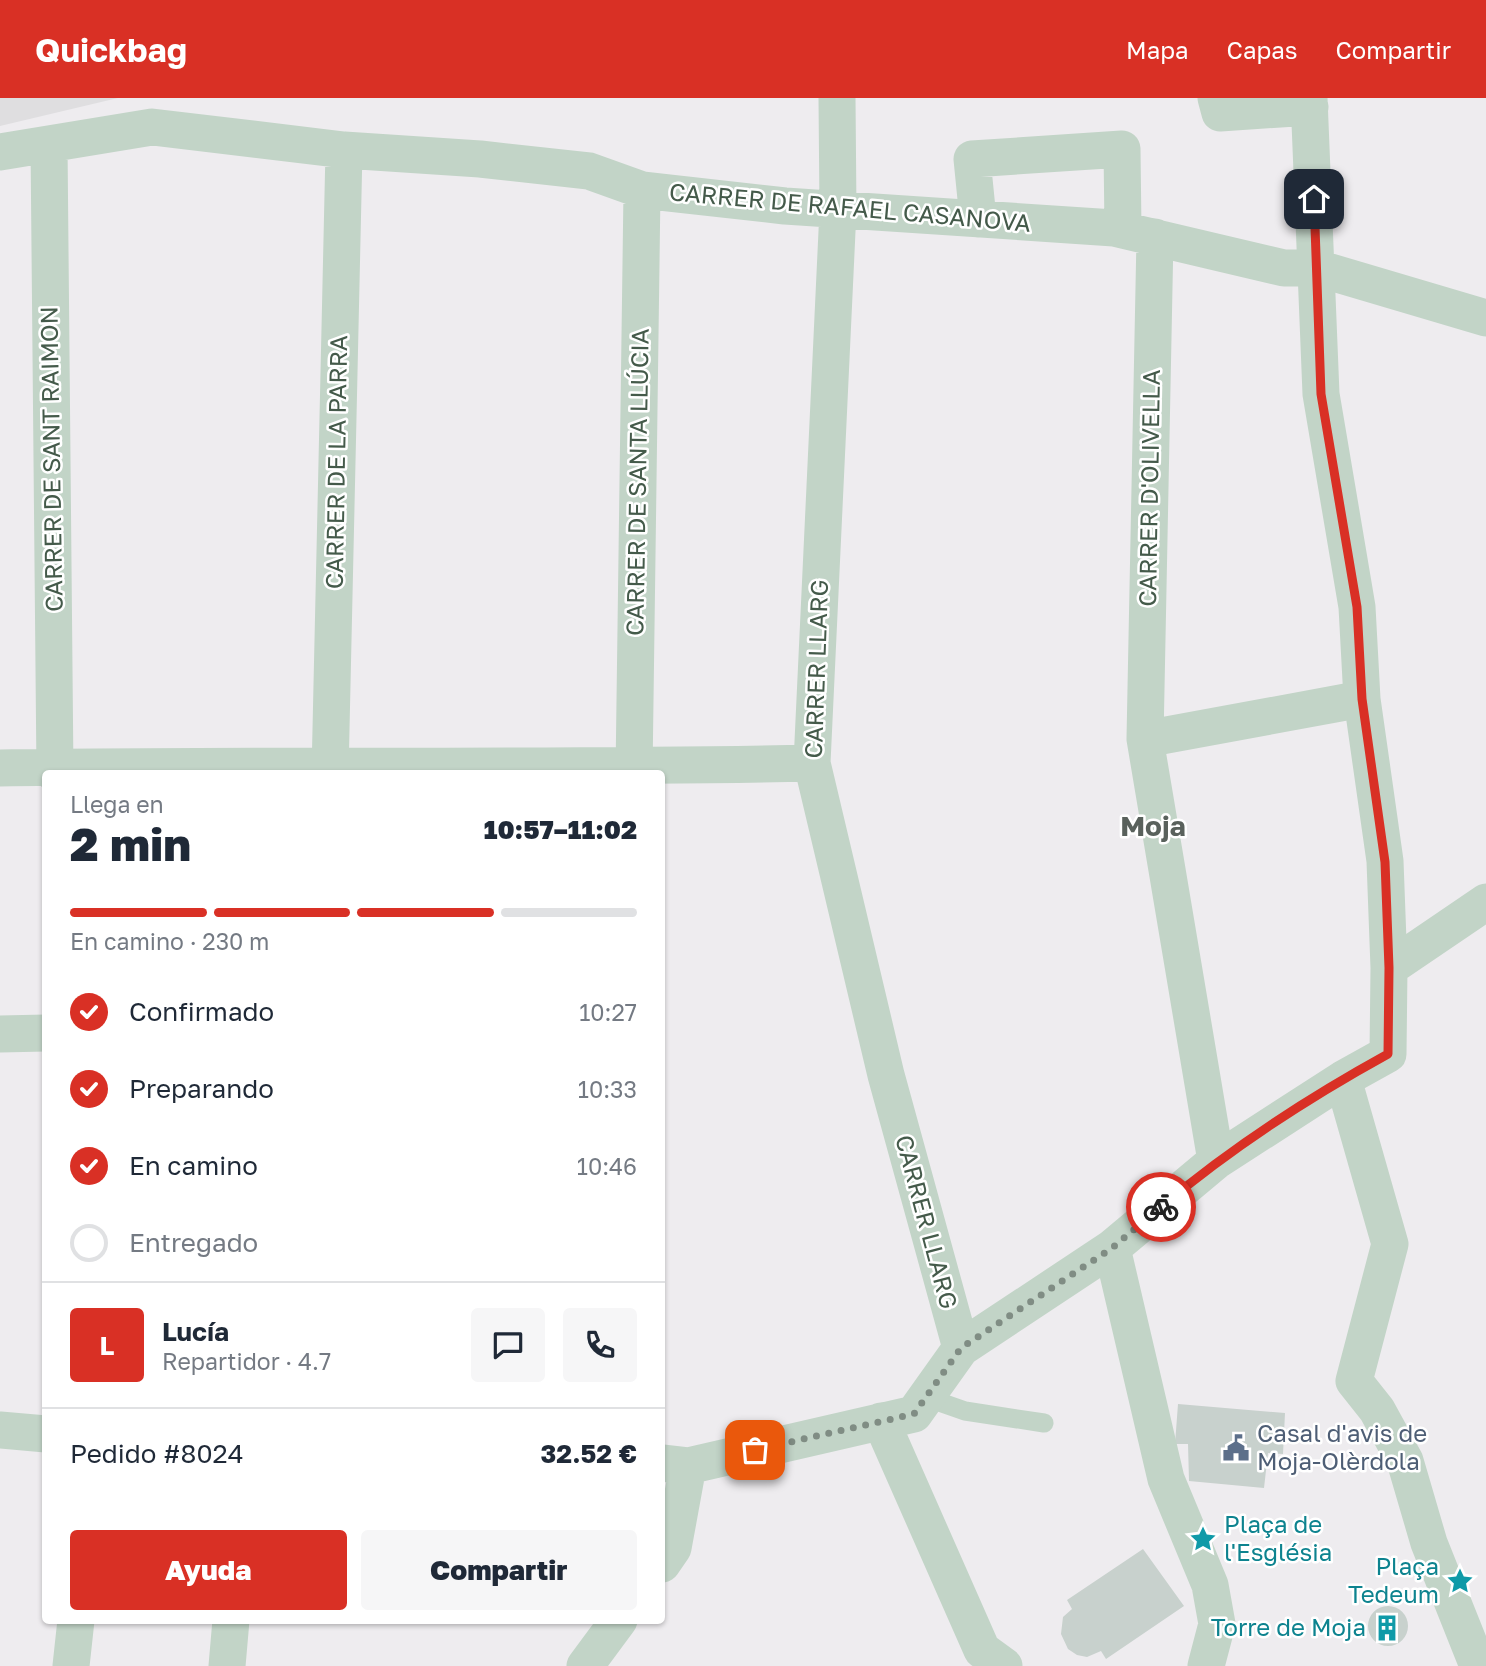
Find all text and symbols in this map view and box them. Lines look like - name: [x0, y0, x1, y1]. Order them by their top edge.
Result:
- text: Quickbag: [35, 30, 187, 69]
- text: Mapa: [1126, 35, 1189, 64]
- text: Capas: [1227, 35, 1297, 64]
- text: Compartir: [1335, 35, 1451, 64]
- pin: [1284, 169, 1344, 229]
- street label: CARRER DE RAFAEL CASANOVA: [668, 176, 1032, 237]
- icon: home: [1295, 180, 1333, 218]
- street label: CARRER DE SANT RAIMON: [33, 306, 68, 612]
- street label: CARRER DE SANTA LLÚCIA: [619, 328, 654, 636]
- street label: CARRER DE LA PARRA: [319, 335, 352, 589]
- street label: CARRER D'OLIVELLA: [1132, 369, 1165, 607]
- street label: CARRER LLARG: [798, 579, 833, 759]
- text: Llega en: [70, 790, 164, 818]
- district label: Moja: [1120, 809, 1186, 842]
- text: 10:57–11:02: [484, 814, 637, 845]
- text: 2 min: [70, 816, 191, 871]
- text: En camino · 230 m: [70, 927, 269, 955]
- icon: check: [70, 993, 108, 1031]
- text: Confirmado: [129, 996, 274, 1027]
- text: 10:27: [579, 998, 637, 1026]
- icon: check: [70, 1070, 108, 1108]
- text: Preparando: [129, 1073, 274, 1104]
- text: 10:33: [578, 1075, 637, 1103]
- street label: CARRER LLARG: [890, 1131, 965, 1312]
- icon: check: [70, 1147, 108, 1185]
- text: En camino: [129, 1150, 258, 1181]
- text: 10:46: [577, 1152, 637, 1180]
- courier: [1126, 1172, 1196, 1242]
- icon: bike: [1142, 1188, 1180, 1226]
- text: Entregado: [129, 1227, 258, 1258]
- button: chat: [471, 1308, 545, 1382]
- button: phone: [563, 1308, 637, 1382]
- text: Lucía: [162, 1316, 229, 1347]
- text: L: [100, 1330, 114, 1361]
- text: Repartidor · 4.7: [162, 1347, 331, 1375]
- place label: Casal d'avis de Moja-Olèrdola: [1257, 1418, 1427, 1475]
- pin: [725, 1420, 785, 1480]
- icon: bag: [736, 1431, 774, 1469]
- public building icon: Casal d'avis de Moja-Olèrdola: [1221, 1433, 1251, 1463]
- text: Pedido #8024: [70, 1438, 244, 1469]
- text: 32.52 €: [540, 1438, 637, 1469]
- place label: Plaça de l'Església: [1224, 1509, 1332, 1566]
- place icon: Plaça de l'Església: [1188, 1524, 1218, 1554]
- button: Ayuda: [70, 1530, 347, 1610]
- button: Compartir: [361, 1530, 637, 1610]
- place label: Plaça Tedeum: [1348, 1551, 1439, 1608]
- place icon: Plaça Tedeum: [1445, 1566, 1475, 1596]
- place label: Torre de Moja: [1211, 1612, 1366, 1641]
- building icon: Torre de Moja: [1372, 1613, 1402, 1643]

